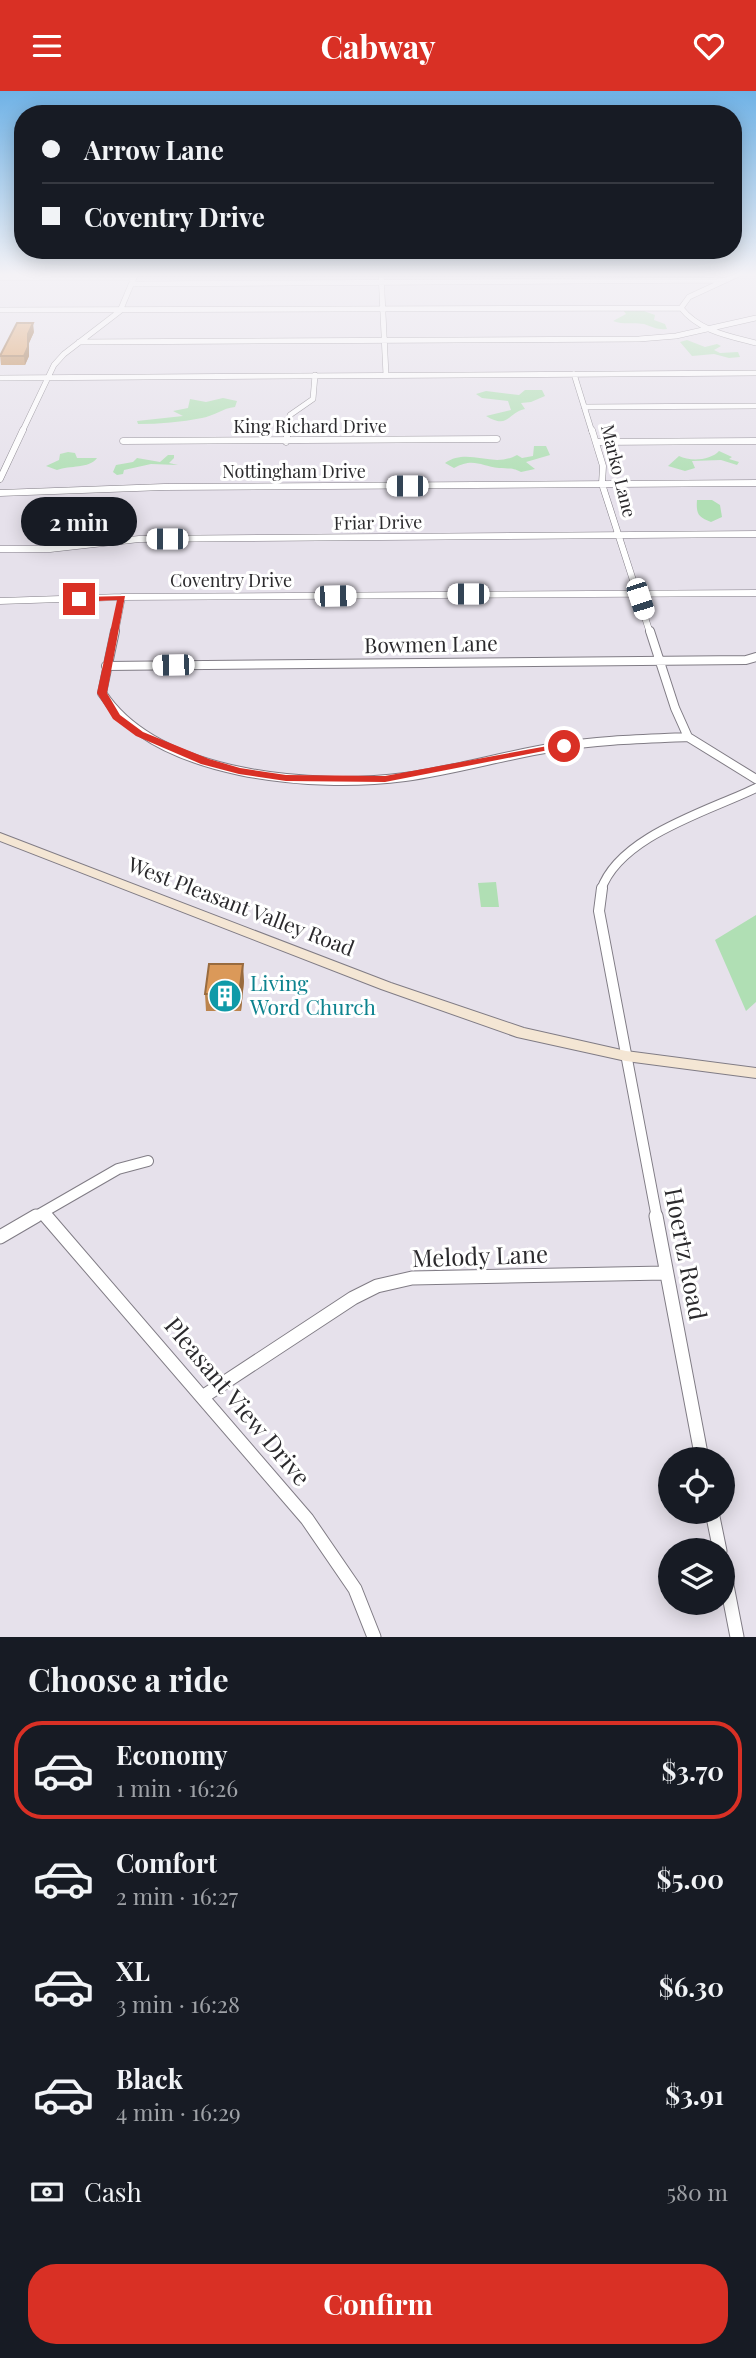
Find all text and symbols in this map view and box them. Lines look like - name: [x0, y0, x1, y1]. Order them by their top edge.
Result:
- text: Cabway: [320, 24, 436, 67]
- icon: menu: [28, 27, 66, 65]
- icon: heart: [690, 27, 728, 65]
- text: Arrow Lane: [84, 132, 224, 167]
- text: Coventry Drive: [84, 199, 265, 234]
- street label: King Richard Drive: [233, 414, 387, 438]
- street label: Marko Lane: [596, 422, 642, 520]
- street label: Nottingham Drive: [222, 459, 366, 483]
- car: [387, 476, 429, 497]
- callout: 2 min: [21, 497, 137, 547]
- text: 2 min: [49, 506, 109, 537]
- street label: Friar Drive: [333, 509, 423, 535]
- car: [147, 529, 189, 550]
- street label: Coventry Drive: [170, 568, 292, 592]
- car: [624, 576, 657, 622]
- route end: [63, 583, 95, 615]
- car: [448, 584, 490, 605]
- car: [314, 585, 357, 607]
- street label: Bowmen Lane: [364, 628, 498, 658]
- car: [152, 654, 195, 676]
- route start: [548, 730, 580, 762]
- street label: West Pleasant Valley Road: [124, 849, 359, 961]
- place label: Living Word Church: [249, 968, 377, 1020]
- building icon: Living Word Church: [206, 977, 244, 1015]
- street label: Hoertz Road: [658, 1185, 715, 1323]
- street label: Melody Lane: [411, 1237, 549, 1273]
- street label: Pleasant View Drive: [158, 1310, 319, 1492]
- map controls: [658, 1447, 735, 1615]
- button: locate: [658, 1447, 735, 1524]
- button: layers: [658, 1538, 735, 1615]
- text: Choose a ride: [28, 1657, 229, 1700]
- text: Economy: [116, 1737, 227, 1772]
- icon: car: [32, 1739, 95, 1802]
- text: $3.70: [661, 1753, 724, 1788]
- text: 1 min · 16:26: [116, 1772, 238, 1803]
- text: Comfort: [116, 1845, 217, 1880]
- icon: car: [32, 1847, 95, 1910]
- text: $5.00: [657, 1861, 724, 1896]
- text: 2 min · 16:27: [116, 1880, 238, 1911]
- text: XL: [116, 1953, 150, 1988]
- icon: car: [32, 1955, 95, 2018]
- text: $6.30: [659, 1969, 724, 2004]
- text: 3 min · 16:28: [116, 1988, 240, 2019]
- text: Black: [116, 2061, 183, 2096]
- icon: car: [32, 2063, 95, 2126]
- text: $3.91: [665, 2077, 724, 2112]
- text: 4 min · 16:29: [116, 2096, 241, 2127]
- icon: cash: [28, 2173, 66, 2211]
- text: Cash: [84, 2174, 142, 2209]
- text: 580 m: [667, 2176, 728, 2207]
- button: Confirm: [28, 2264, 728, 2344]

